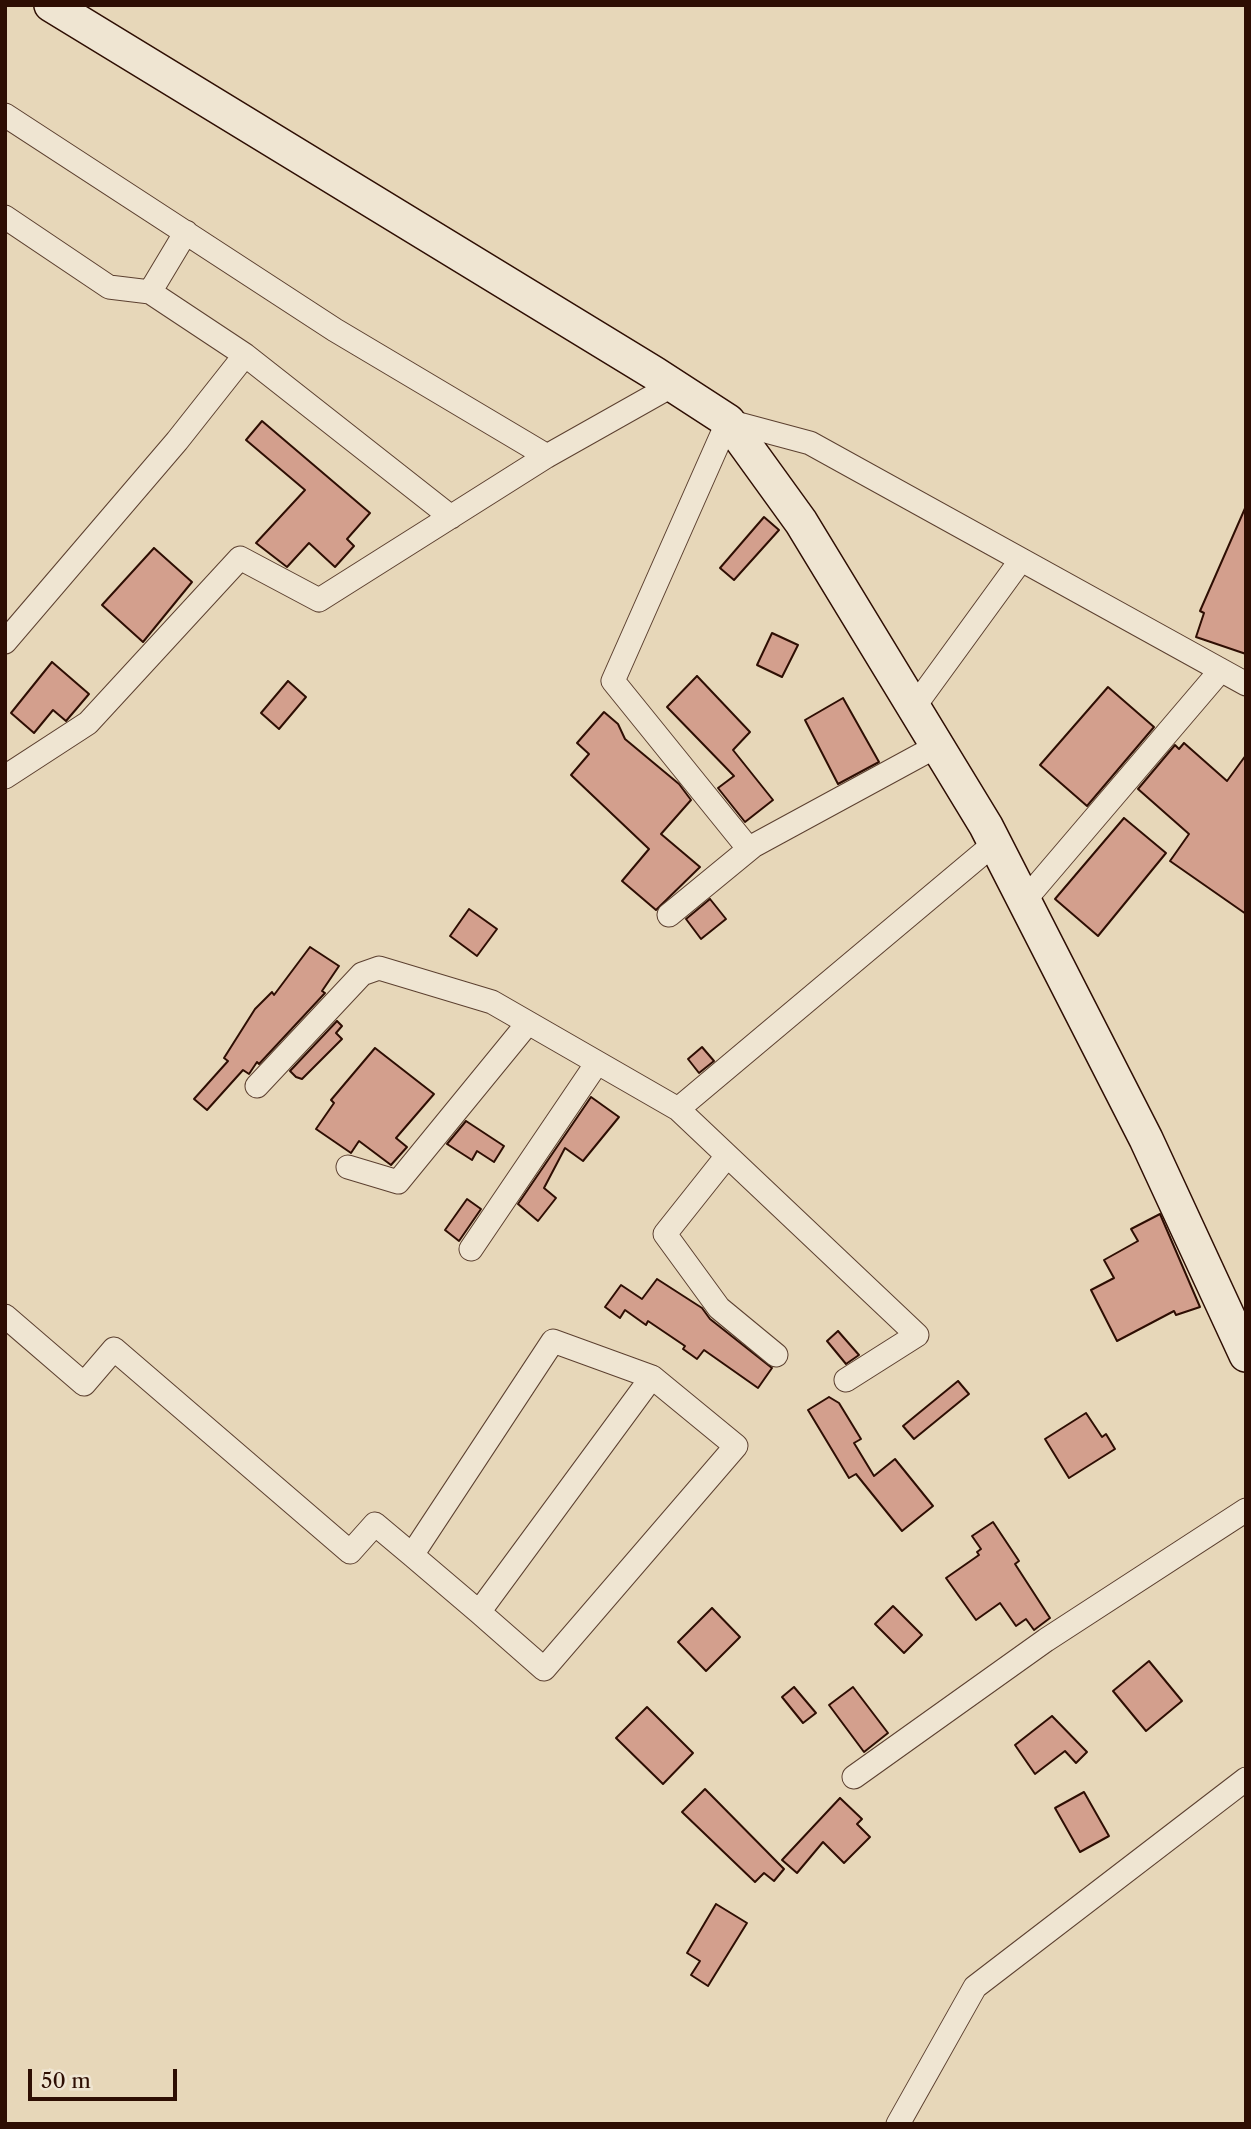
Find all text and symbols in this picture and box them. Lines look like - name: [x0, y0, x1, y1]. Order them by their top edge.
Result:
- scale bar: [32, 2056, 180, 2100]
- text: 50 m: [41, 2068, 91, 2093]

